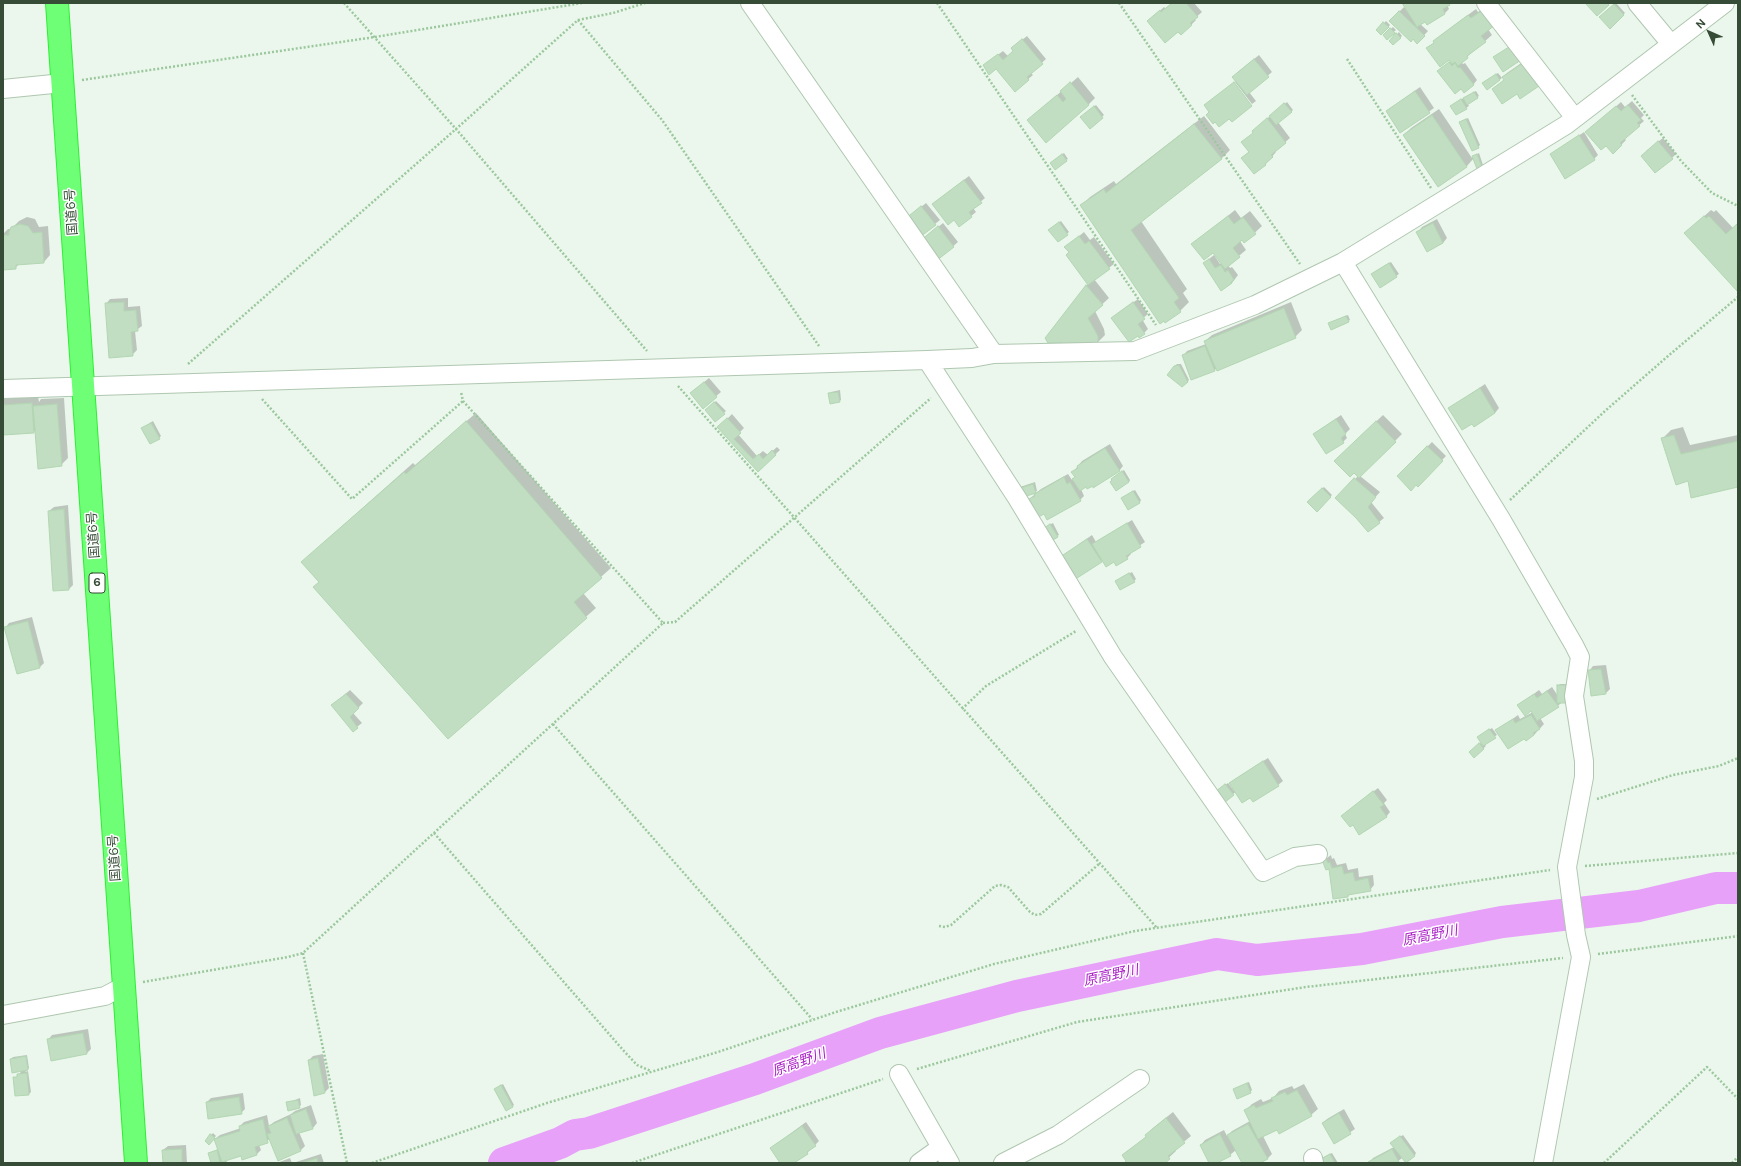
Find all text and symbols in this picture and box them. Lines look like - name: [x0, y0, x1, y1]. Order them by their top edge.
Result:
- north arrow: [1689, 12, 1729, 52]
- text: N: [1693, 16, 1708, 31]
- street label: 国道6号: [63, 188, 81, 236]
- street label: 国道6号: [85, 511, 103, 559]
- road number: 6: [89, 573, 105, 593]
- street label: 国道6号: [106, 834, 124, 882]
- water label: 原高野川: [1401, 922, 1459, 950]
- water label: 原高野川: [1082, 962, 1140, 990]
- water label: 原高野川: [770, 1046, 828, 1080]

